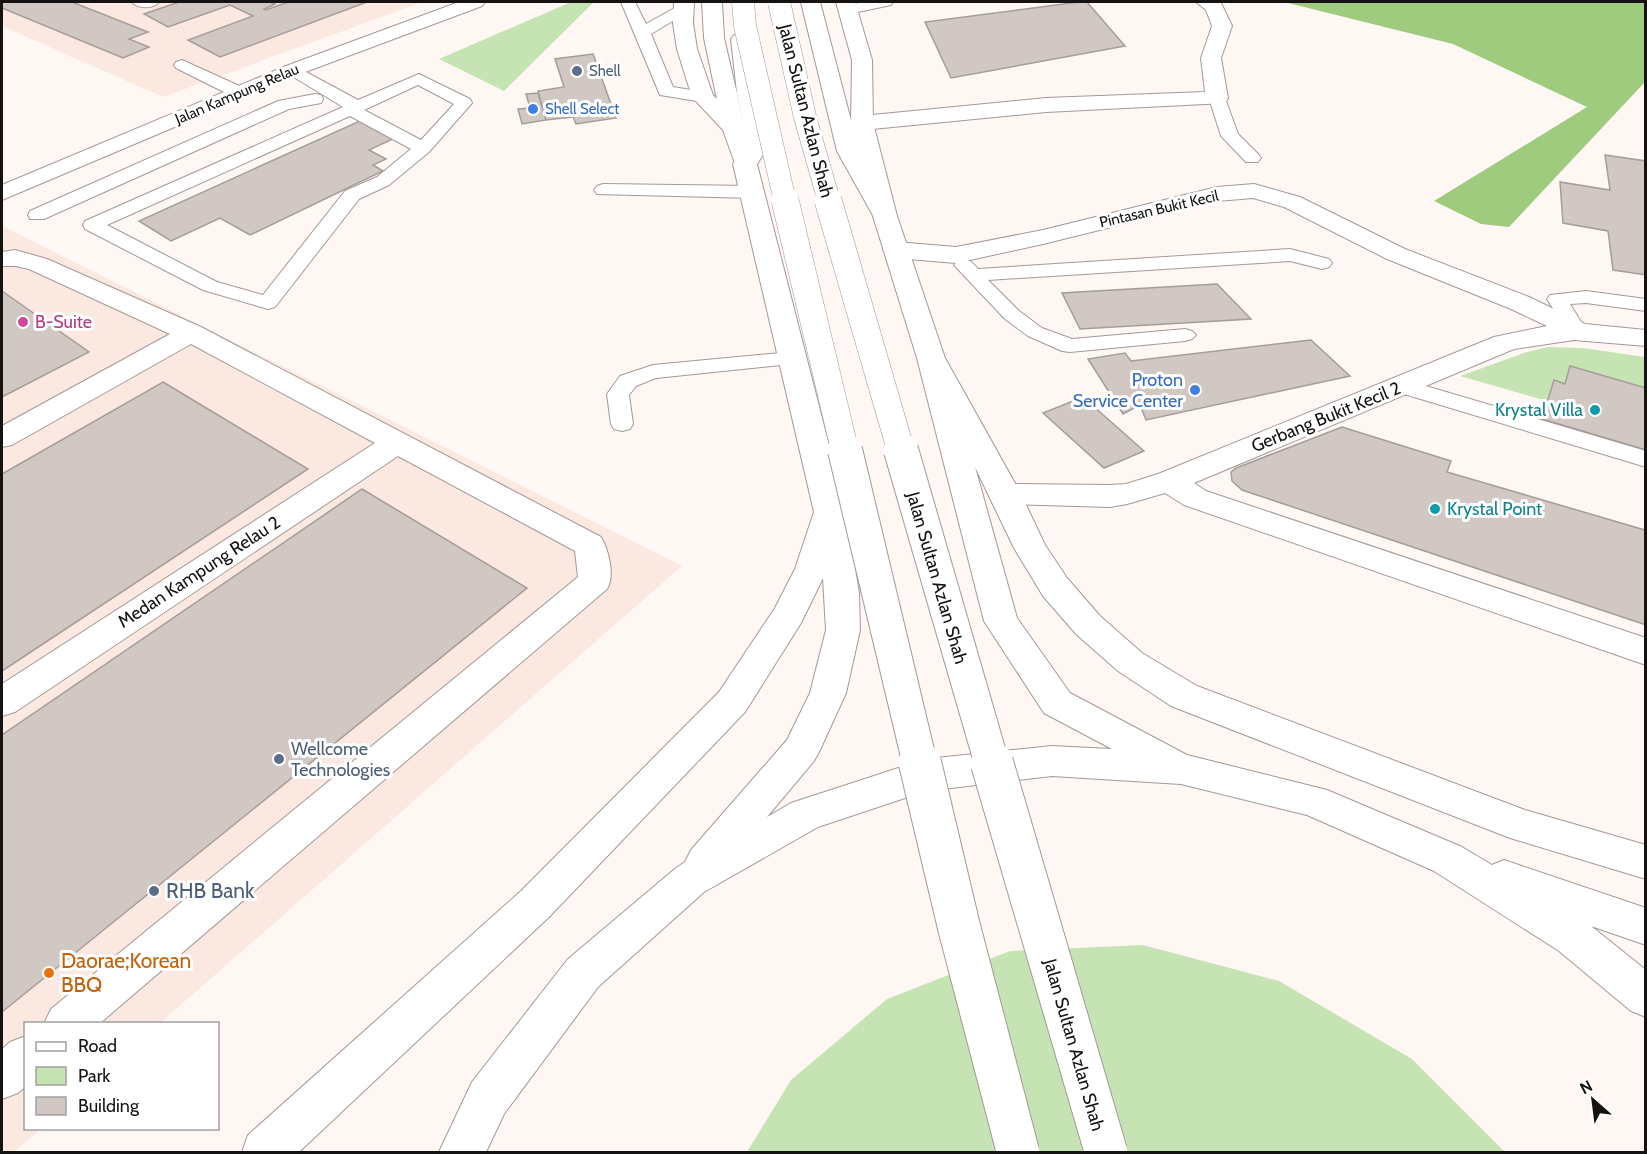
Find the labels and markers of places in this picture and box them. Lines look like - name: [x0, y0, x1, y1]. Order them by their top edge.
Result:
- place label: Shell: [589, 62, 621, 80]
- marker: Shell: [570, 64, 584, 78]
- place label: Shell Select: [545, 100, 619, 118]
- marker: Shell Select: [526, 102, 540, 116]
- place label: B-Suite: [35, 311, 92, 333]
- marker: B-Suite: [16, 315, 30, 329]
- place label: Proton Service Center: [1073, 369, 1183, 412]
- marker: Proton Service Center: [1188, 383, 1202, 397]
- place label: Krystal Villa: [1495, 399, 1583, 421]
- marker: Krystal Villa: [1588, 403, 1602, 417]
- place label: Krystal Point: [1447, 498, 1542, 520]
- marker: Krystal Point: [1428, 502, 1442, 516]
- place label: Wellcome Technologies: [291, 738, 390, 781]
- marker: Wellcome Technologies: [272, 752, 286, 766]
- place label: RHB Bank: [166, 878, 255, 903]
- marker: RHB Bank: [147, 884, 161, 898]
- place label: Daorae;Korean BBQ: [61, 948, 191, 997]
- marker: Daorae;Korean BBQ: [42, 966, 56, 980]

